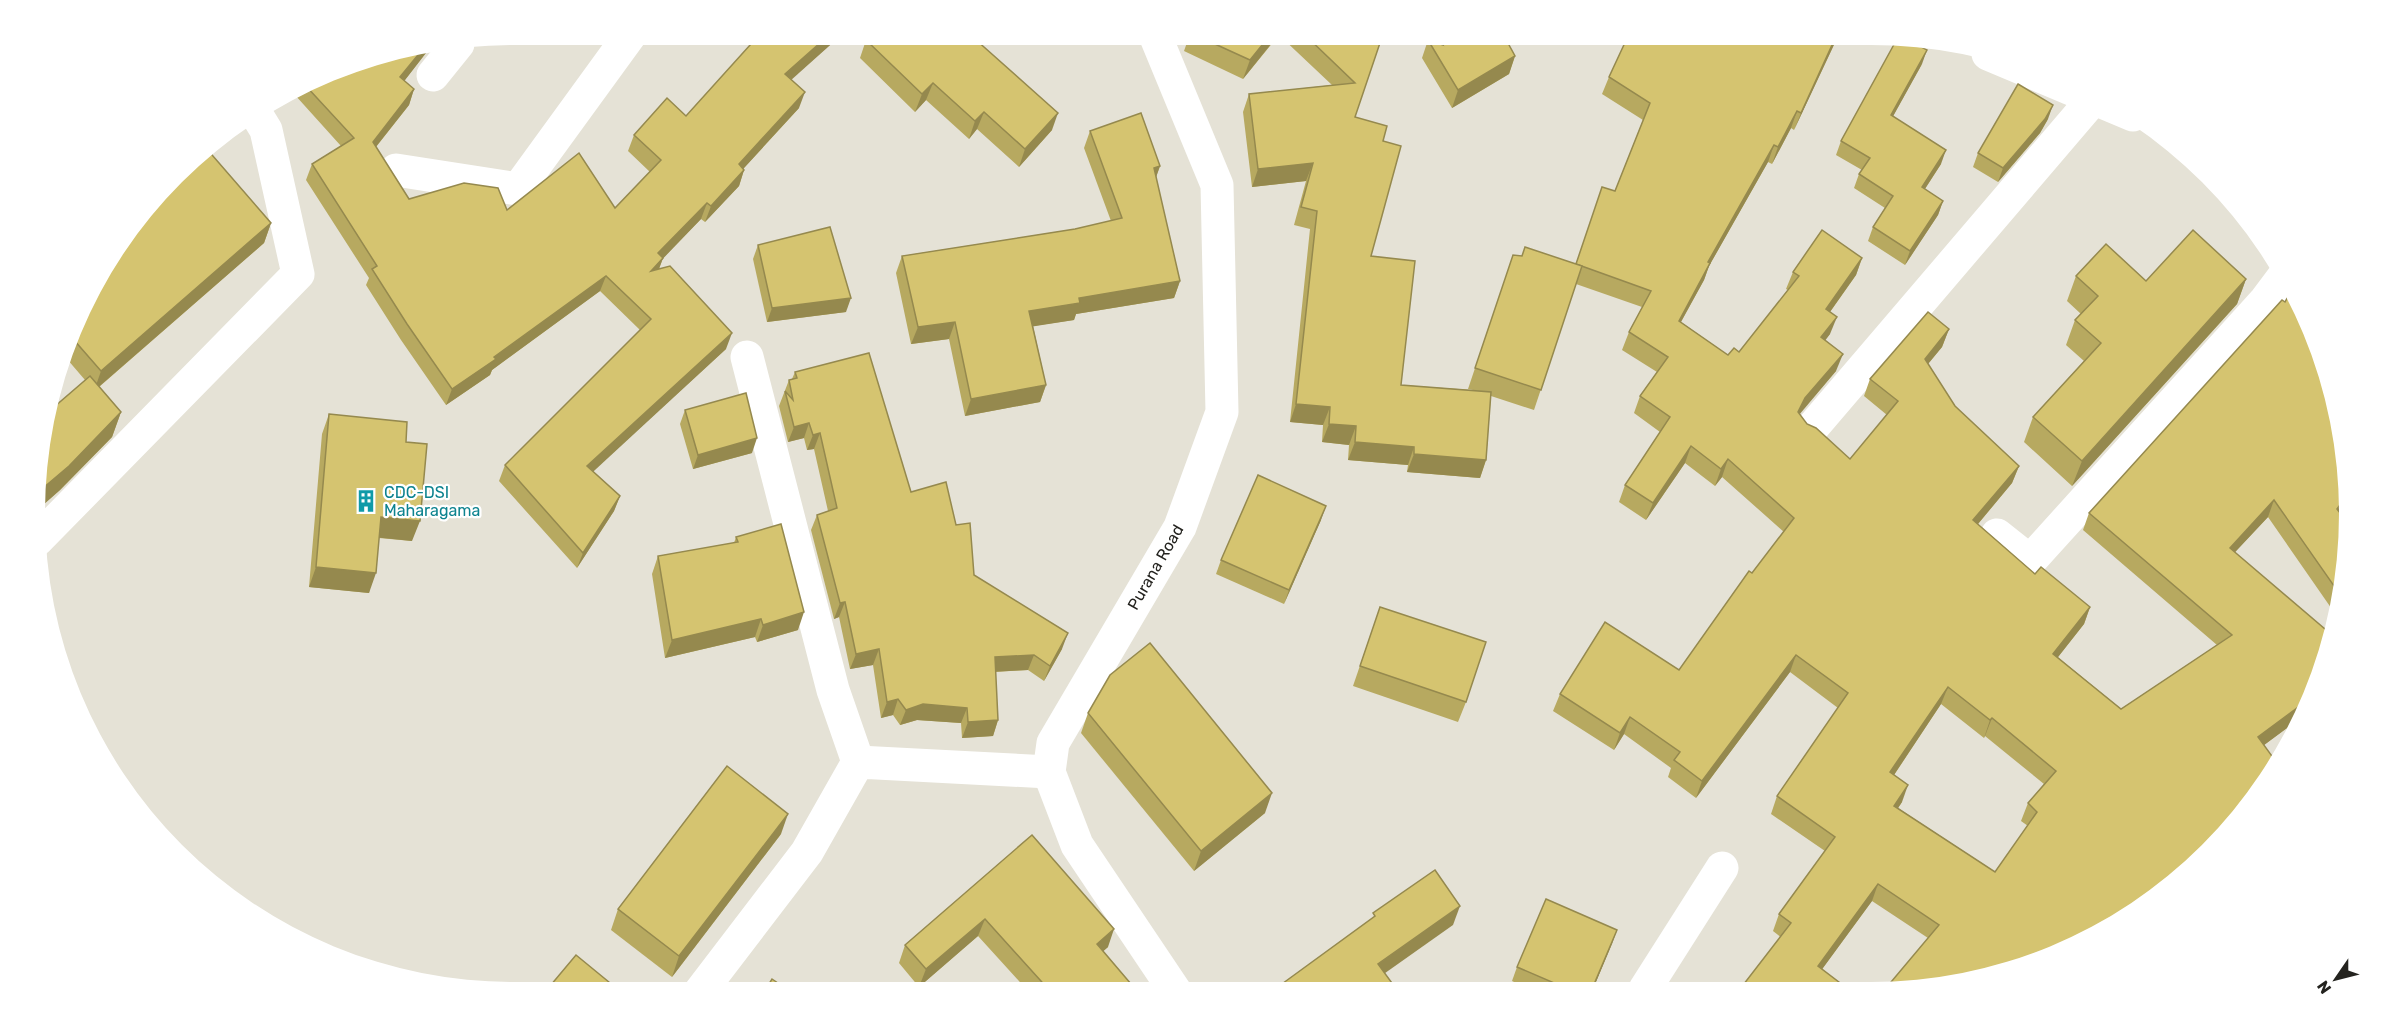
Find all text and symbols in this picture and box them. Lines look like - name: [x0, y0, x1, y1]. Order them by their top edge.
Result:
- place label: CDC-DSI Maharagama: [384, 483, 480, 520]
- building icon: CDC-DSI Maharagama: [353, 488, 379, 514]
- street label: Purana Road: [1123, 521, 1187, 613]
- north arrow: [2306, 949, 2366, 1009]
- text: N: [2313, 977, 2335, 997]

